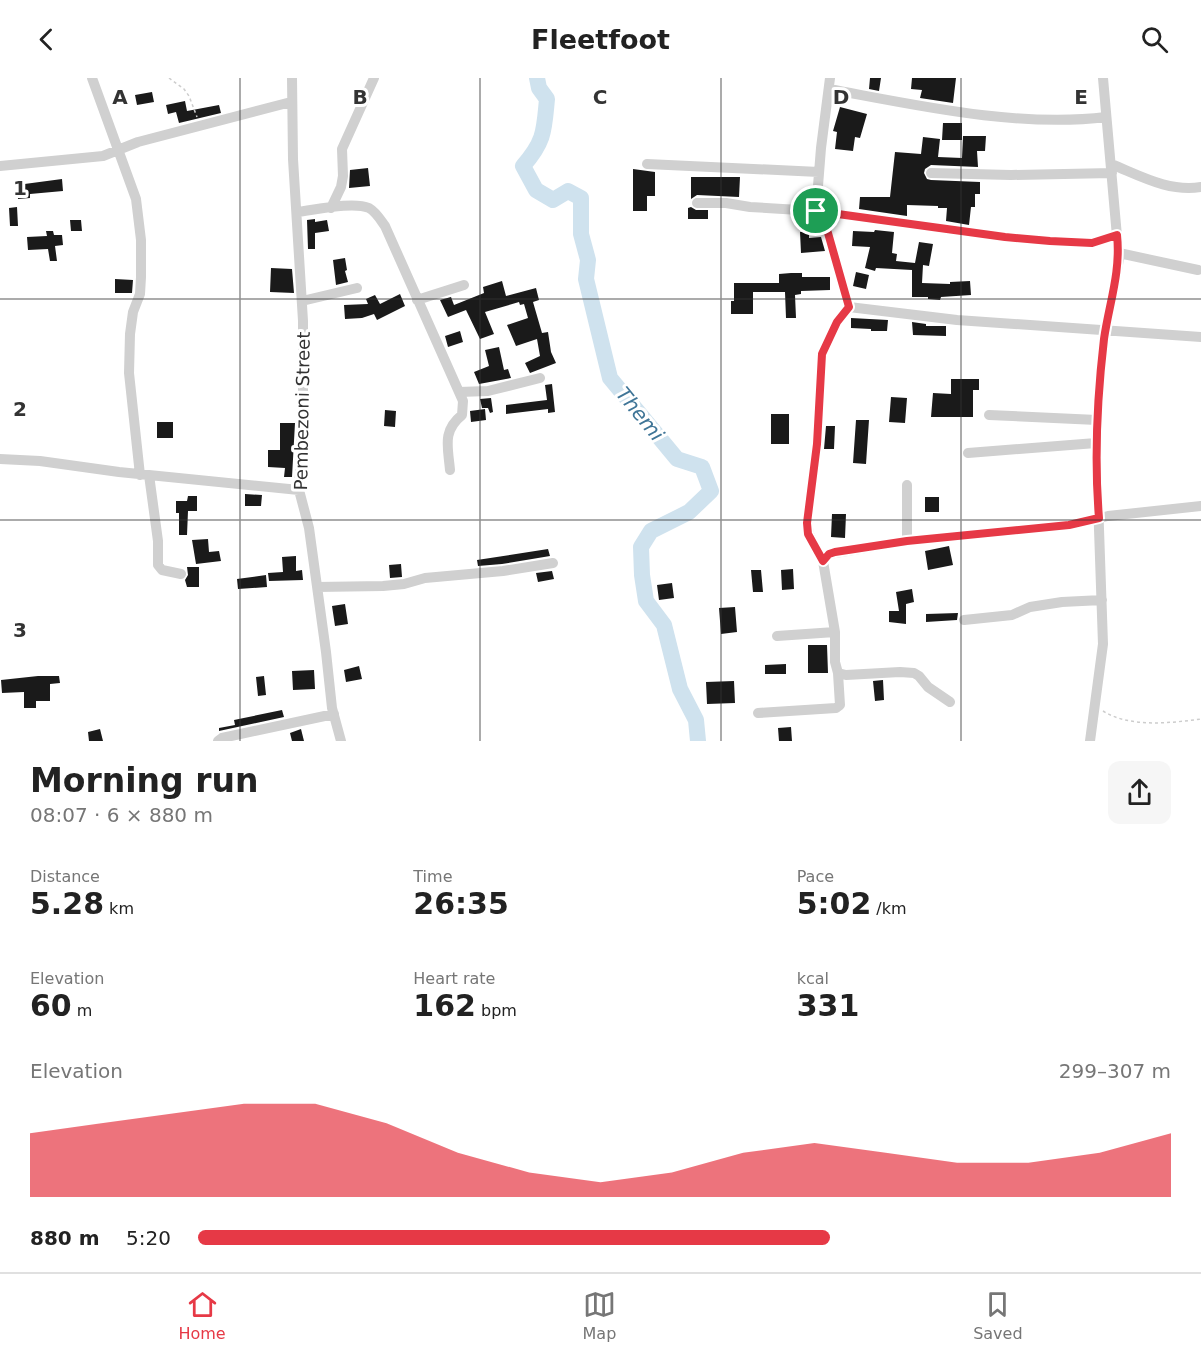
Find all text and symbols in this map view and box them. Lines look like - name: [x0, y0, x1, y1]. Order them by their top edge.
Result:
- icon: back: [30, 23, 63, 56]
- icon: search: [1138, 23, 1171, 56]
- text: Fleetfoot: [531, 24, 670, 55]
- text: A: [112, 85, 128, 109]
- text: B: [352, 85, 368, 109]
- text: C: [593, 85, 607, 109]
- text: D: [833, 85, 849, 109]
- text: E: [1074, 85, 1088, 109]
- text: 1: [13, 176, 27, 200]
- pin: [790, 185, 841, 236]
- icon: arrive: [799, 194, 832, 227]
- street label: Pembezoni Street: [290, 332, 314, 490]
- water label: Themi: [611, 382, 669, 446]
- text: 2: [13, 397, 27, 421]
- text: 3: [13, 618, 27, 642]
- text: Morning run: [30, 761, 258, 800]
- button: share: [1108, 761, 1171, 824]
- text: 08:07 · 6 × 880 m: [30, 803, 213, 827]
- text: Distance: [30, 867, 100, 886]
- text: Time: [413, 867, 452, 886]
- text: Pace: [797, 867, 834, 886]
- text: 5.28: [30, 886, 104, 921]
- text: 26:35: [413, 886, 509, 921]
- text: 5:02: [797, 886, 871, 921]
- text: km: [104, 899, 134, 918]
- text: /km: [871, 899, 907, 918]
- text: Elevation: [30, 969, 104, 988]
- text: Heart rate: [413, 969, 495, 988]
- text: kcal: [797, 969, 829, 988]
- text: 60: [30, 988, 72, 1023]
- text: 162: [413, 988, 476, 1023]
- text: 331: [797, 988, 859, 1023]
- text: m: [72, 1001, 92, 1020]
- text: bpm: [476, 1001, 517, 1020]
- text: Elevation: [30, 1059, 123, 1083]
- text: 299–307 m: [1059, 1059, 1171, 1083]
- text: 880 m: [30, 1226, 100, 1250]
- text: 5:20: [126, 1226, 171, 1250]
- tab: Home: [178, 1288, 226, 1343]
- tab: Map: [583, 1288, 616, 1343]
- tab: Saved: [973, 1288, 1023, 1343]

